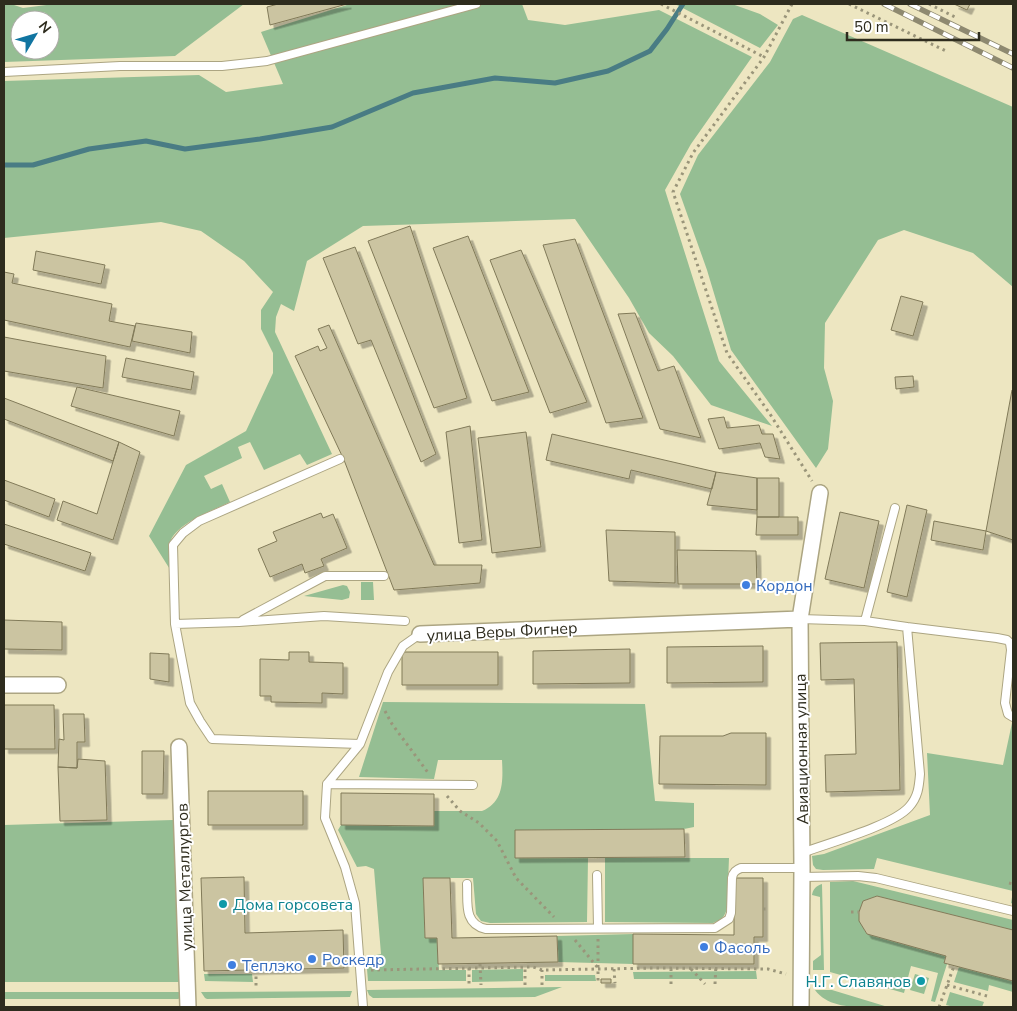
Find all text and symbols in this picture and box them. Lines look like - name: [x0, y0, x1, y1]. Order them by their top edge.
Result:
- north arrow: [10, 10, 60, 60]
- scale bar: [847, 10, 980, 42]
- text: N: [34, 17, 56, 37]
- text: 50 m: [854, 17, 889, 37]
- place label: Кордон: [756, 575, 813, 597]
- marker: Кордон: [740, 579, 752, 591]
- street label: улица Веры Фигнер: [426, 617, 578, 647]
- street label: Авиационная улица: [790, 673, 814, 825]
- street label: улица Металлургов: [171, 802, 199, 951]
- place label: Дома горсовета: [233, 894, 353, 916]
- marker: Дома горсовета: [217, 898, 229, 910]
- place label: Фасоль: [714, 937, 770, 959]
- marker: Фасоль: [698, 941, 710, 953]
- place label: Роскедр: [322, 949, 385, 971]
- marker: Роскедр: [306, 953, 318, 965]
- place label: Теплэко: [242, 955, 303, 977]
- marker: Теплэко: [226, 959, 238, 971]
- place label: Н.Г. Славянов: [806, 971, 911, 993]
- marker: Н.Г. Славянов: [915, 975, 927, 987]

